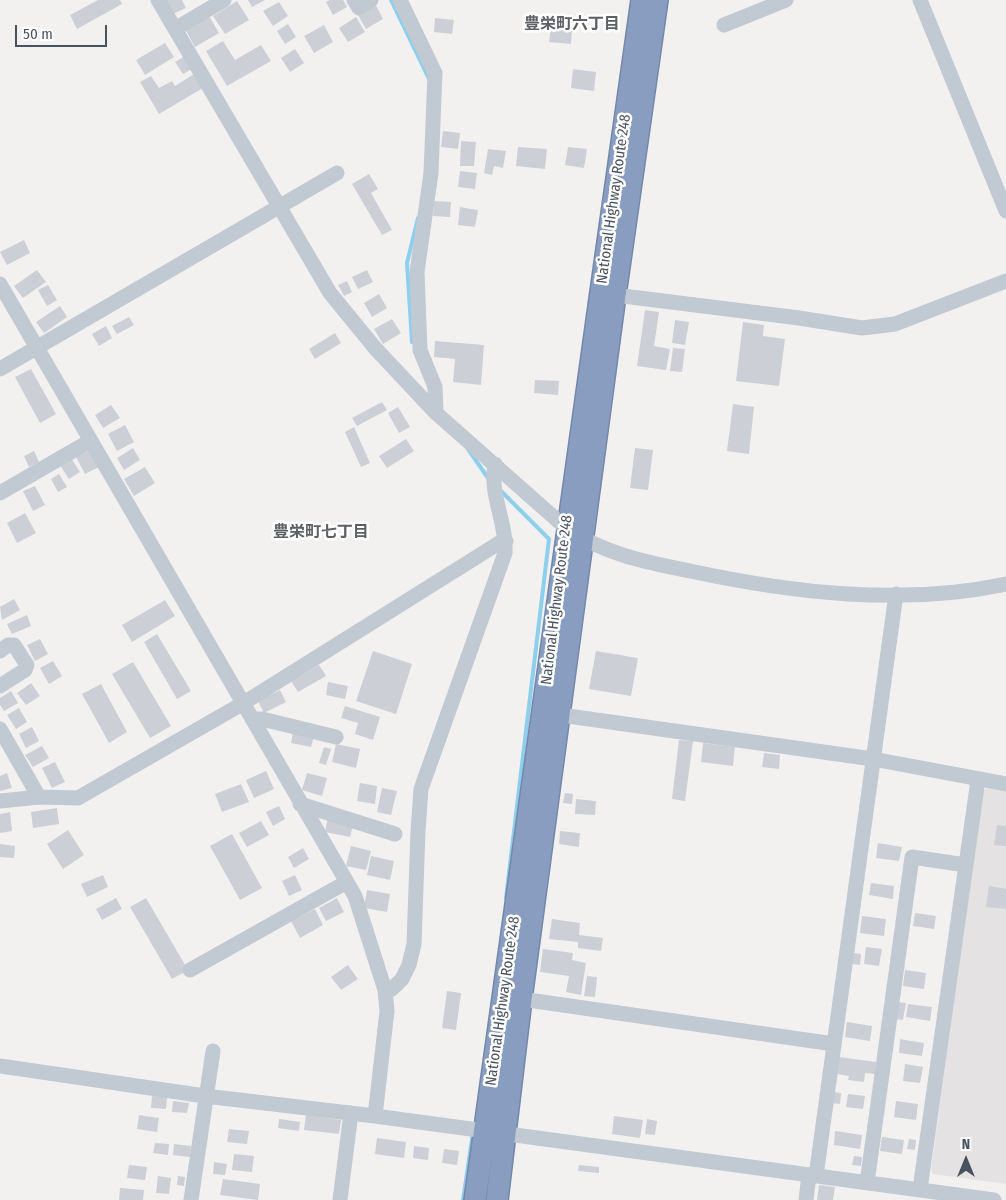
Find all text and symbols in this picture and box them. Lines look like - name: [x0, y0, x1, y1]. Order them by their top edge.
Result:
- scale bar: [18, 15, 110, 47]
- district label: 豊栄町六丁目: [524, 15, 620, 35]
- text: 50 m: [23, 25, 53, 43]
- street label: National Highway Route 248: [593, 113, 635, 285]
- street label: National Highway Route 248: [538, 514, 576, 686]
- district label: 豊栄町七丁目: [273, 523, 369, 543]
- street label: National Highway Route 248: [482, 915, 524, 1087]
- north arrow: [941, 1135, 991, 1185]
- text: N: [962, 1136, 970, 1153]

